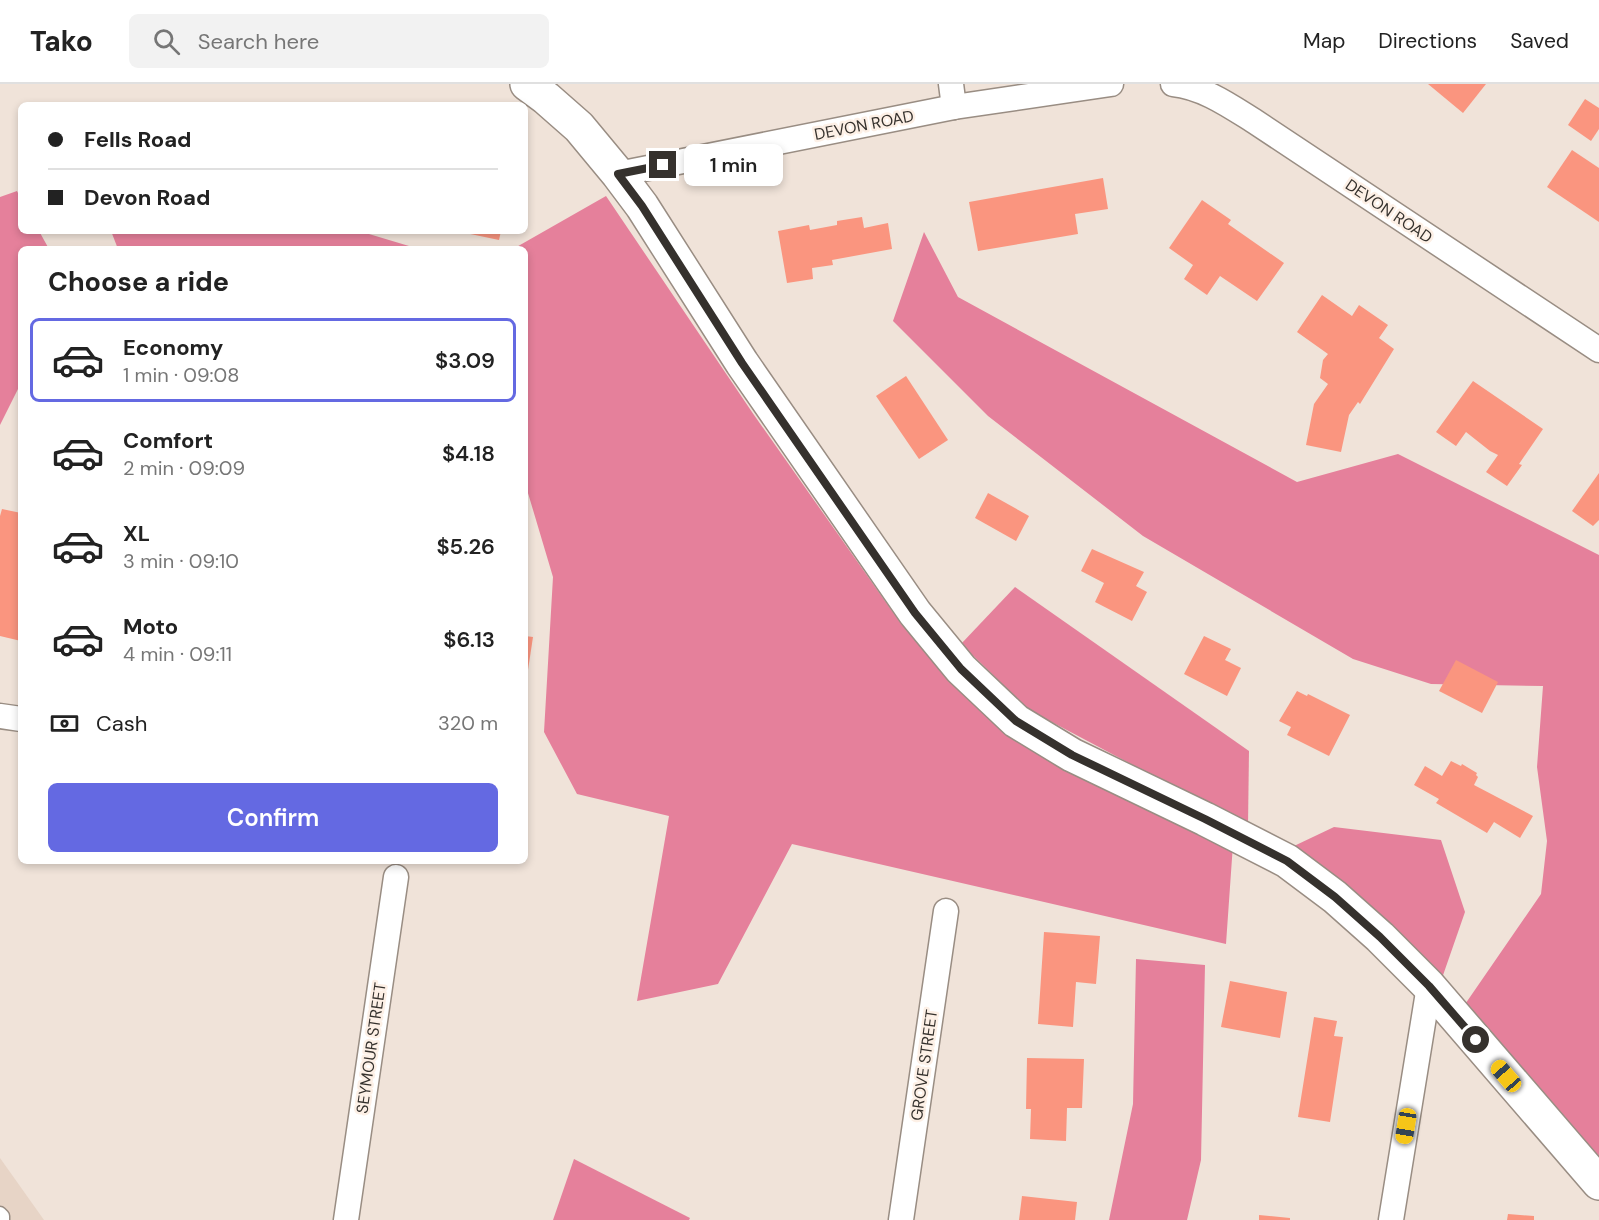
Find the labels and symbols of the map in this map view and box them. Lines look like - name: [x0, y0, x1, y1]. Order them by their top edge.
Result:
- street label: DEVON ROAD: [813, 105, 915, 145]
- callout: 1 min: [684, 144, 783, 186]
- route end: [649, 151, 676, 178]
- street label: DEVON ROAD: [1341, 174, 1437, 248]
- street label: SEYMOUR STREET: [351, 981, 391, 1115]
- street label: GROVE STREET: [906, 1008, 942, 1122]
- route start: [1462, 1026, 1489, 1053]
- car: [1487, 1057, 1525, 1095]
- car: [1394, 1107, 1418, 1145]

